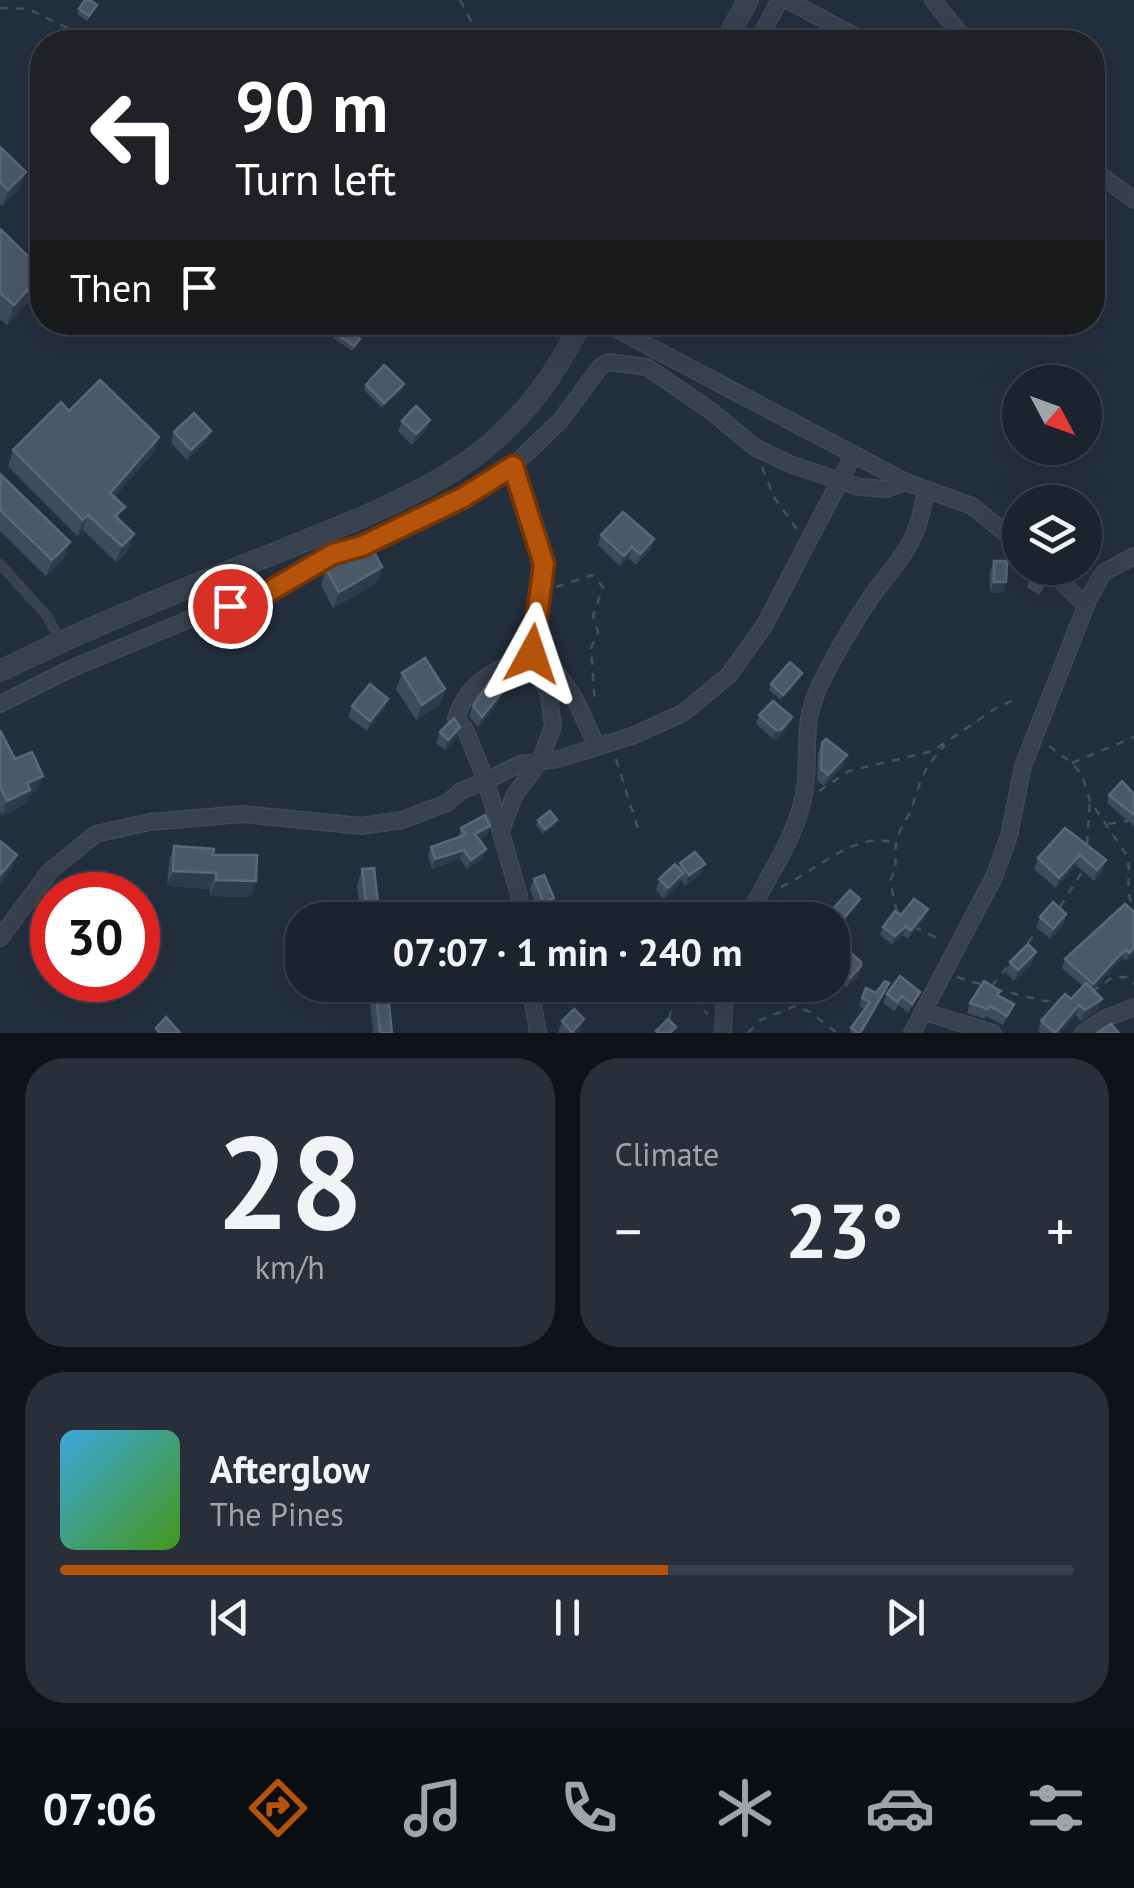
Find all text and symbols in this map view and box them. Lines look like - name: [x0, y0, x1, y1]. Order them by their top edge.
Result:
- text: 90 m: [235, 61, 388, 151]
- icon: left: [70, 70, 200, 200]
- text: Turn left: [235, 149, 396, 207]
- icon: arrive: [172, 260, 227, 315]
- text: Then: [70, 263, 152, 312]
- north arrow: [1002, 365, 1102, 465]
- map controls: [1002, 365, 1102, 585]
- button: layers: [1002, 485, 1102, 585]
- pin: [188, 564, 273, 649]
- icon: arrive: [203, 579, 258, 634]
- position arrow: [480, 602, 584, 706]
- speed limit sign: 30: [30, 872, 160, 1002]
- text: 07:07 · 1 min · 240 m: [393, 927, 742, 976]
- text: 28: [216, 1097, 363, 1265]
- text: Climate: [615, 1133, 719, 1175]
- text: 23°: [785, 1182, 903, 1279]
- text: −: [615, 1195, 642, 1266]
- text: +: [1046, 1195, 1074, 1266]
- text: km/h: [255, 1246, 325, 1288]
- text: Afterglow: [210, 1444, 370, 1493]
- text: The Pines: [210, 1493, 344, 1535]
- icon: previous: [202, 1590, 257, 1645]
- icon: pause: [540, 1590, 595, 1645]
- icon: next: [878, 1590, 933, 1645]
- icon: directions: [243, 1773, 313, 1843]
- icon: music: [398, 1773, 468, 1843]
- icon: phone: [554, 1773, 624, 1843]
- icon: climate: [710, 1773, 780, 1843]
- icon: car: [865, 1773, 935, 1843]
- icon: filters: [1021, 1773, 1091, 1843]
- text: 07:06: [43, 1779, 157, 1837]

